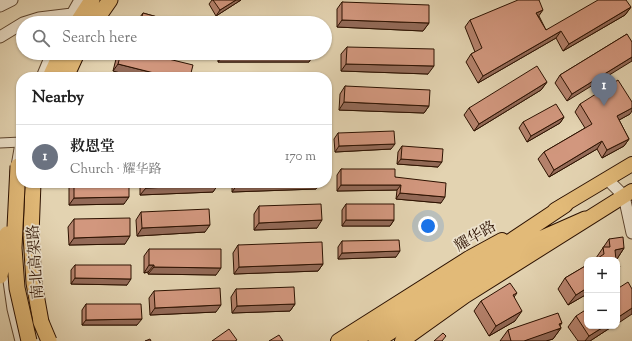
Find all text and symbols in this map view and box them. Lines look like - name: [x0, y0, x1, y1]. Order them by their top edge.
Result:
- search box: [16, 16, 332, 60]
- icon: search: [30, 27, 52, 49]
- text: Search here: [62, 28, 137, 49]
- pin: 1: [591, 73, 617, 106]
- text: Nearby: [32, 86, 84, 110]
- text: 救恩堂: [70, 137, 115, 158]
- text: 1: [43, 148, 47, 166]
- text: 170 m: [285, 148, 316, 166]
- text: Church · 耀华路: [70, 161, 162, 179]
- your location: [418, 216, 438, 236]
- street label: 耀华路: [451, 217, 500, 258]
- street label: 南北高架路: [23, 224, 50, 300]
- map controls: [584, 257, 620, 329]
- button: +: [584, 257, 620, 293]
- button: −: [584, 293, 620, 329]

